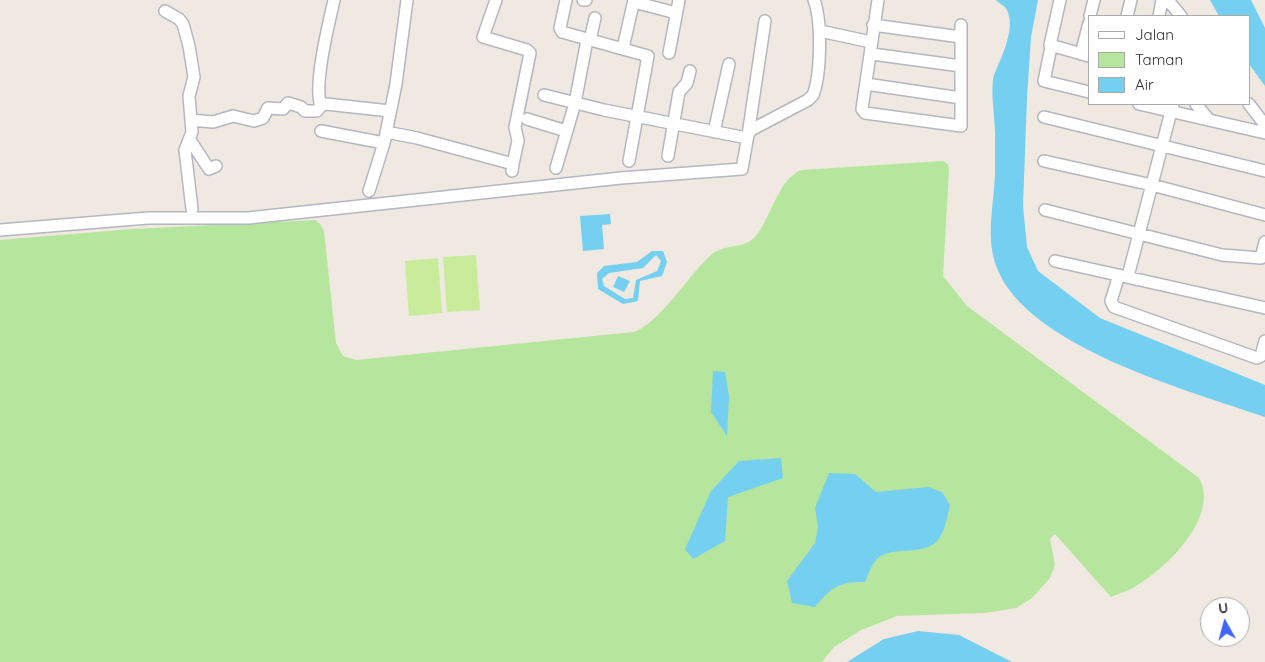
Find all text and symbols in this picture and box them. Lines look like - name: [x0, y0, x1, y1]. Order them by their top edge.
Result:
- legend: [1088, 15, 1250, 105]
- text: Jalan: [1135, 25, 1174, 44]
- text: Taman: [1135, 50, 1183, 69]
- text: Air: [1135, 75, 1154, 94]
- north arrow: [1200, 597, 1250, 647]
- text: U: [1217, 599, 1229, 618]

